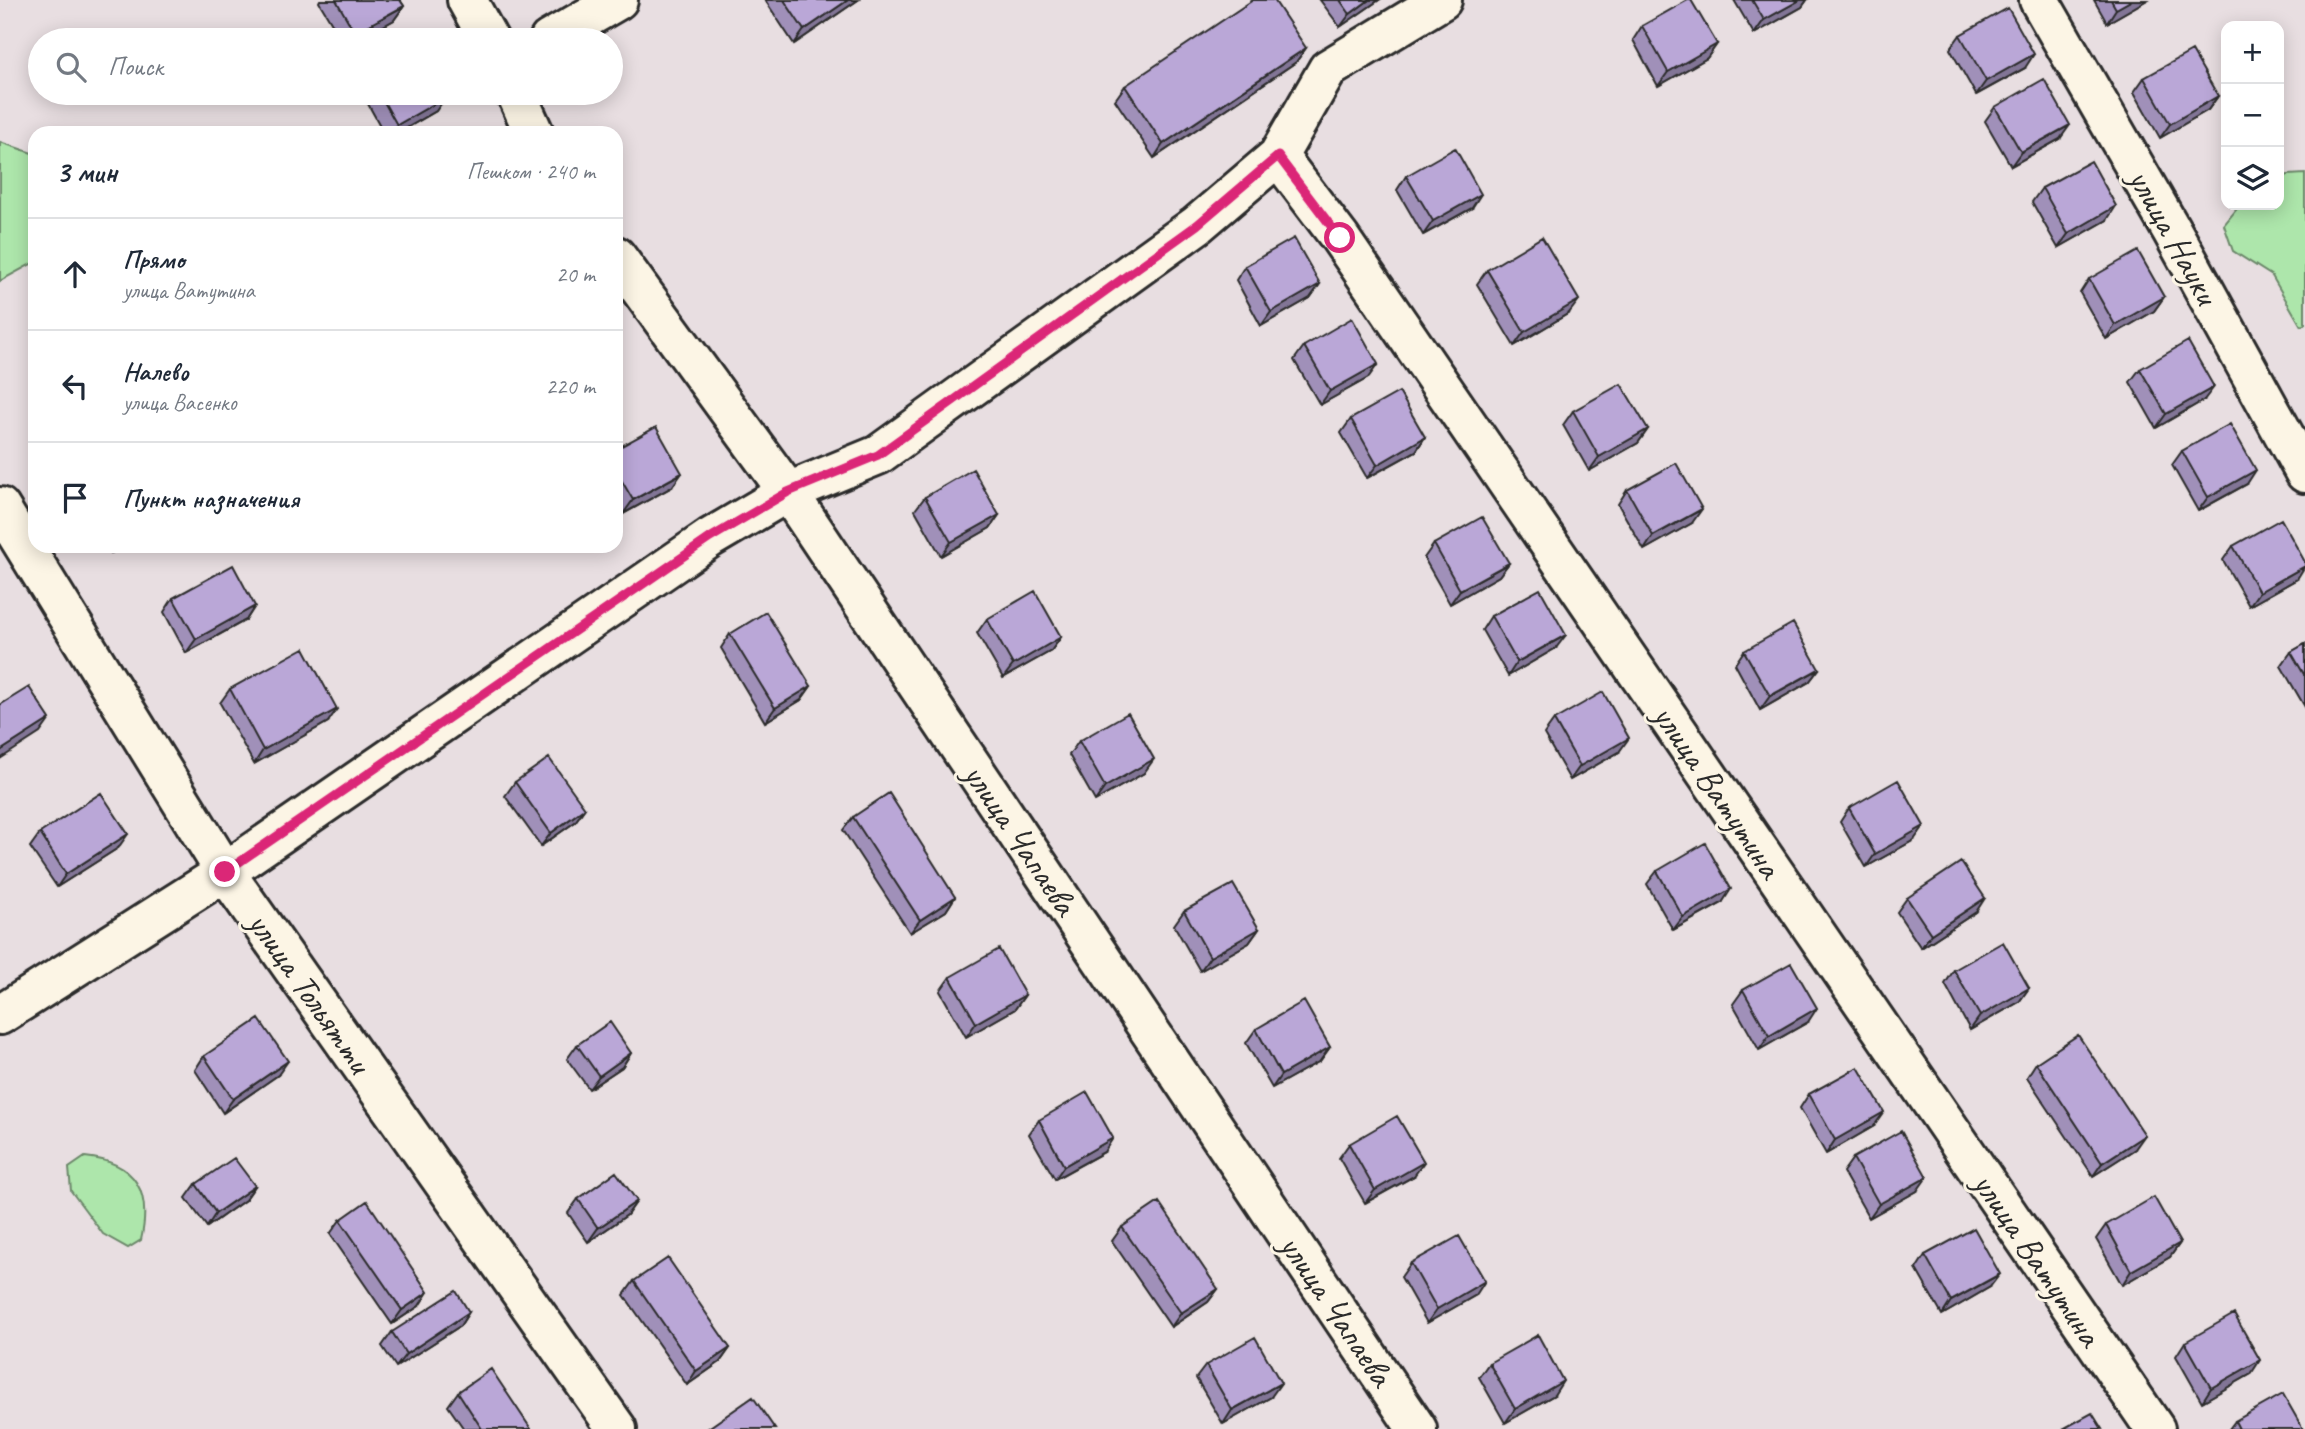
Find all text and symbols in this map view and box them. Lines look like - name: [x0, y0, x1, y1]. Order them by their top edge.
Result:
- map controls: [2221, 21, 2284, 210]
- button: +: [2221, 21, 2284, 84]
- search box: [28, 28, 623, 105]
- icon: search: [52, 48, 90, 86]
- text: Поиск: [108, 50, 163, 83]
- button: −: [2221, 84, 2284, 147]
- button: layers: [2221, 147, 2284, 210]
- text: 3 мин: [56, 153, 117, 191]
- text: Пешком · 240 m: [467, 157, 595, 186]
- street label: улица Науки: [2117, 159, 2231, 315]
- route start: [1324, 222, 1355, 253]
- text: Прямо: [123, 243, 185, 276]
- icon: ahead: [56, 255, 94, 293]
- text: 20 m: [556, 260, 595, 289]
- text: улица Ватутина: [123, 276, 254, 305]
- text: Налево: [123, 355, 189, 388]
- icon: left: [56, 367, 94, 405]
- text: 220 m: [546, 372, 595, 401]
- text: улица Васенко: [123, 388, 237, 417]
- icon: arrive: [56, 479, 94, 517]
- text: Пункт назначения: [123, 482, 299, 515]
- street label: улица Ватутина: [1642, 694, 1794, 889]
- street label: улица Чапаева: [952, 753, 1089, 926]
- route end: [209, 856, 240, 887]
- street label: улица Тольятти: [237, 901, 384, 1085]
- street label: улица Ватутина: [1962, 1162, 2114, 1357]
- street label: улица Чапаева: [1268, 1224, 1405, 1397]

